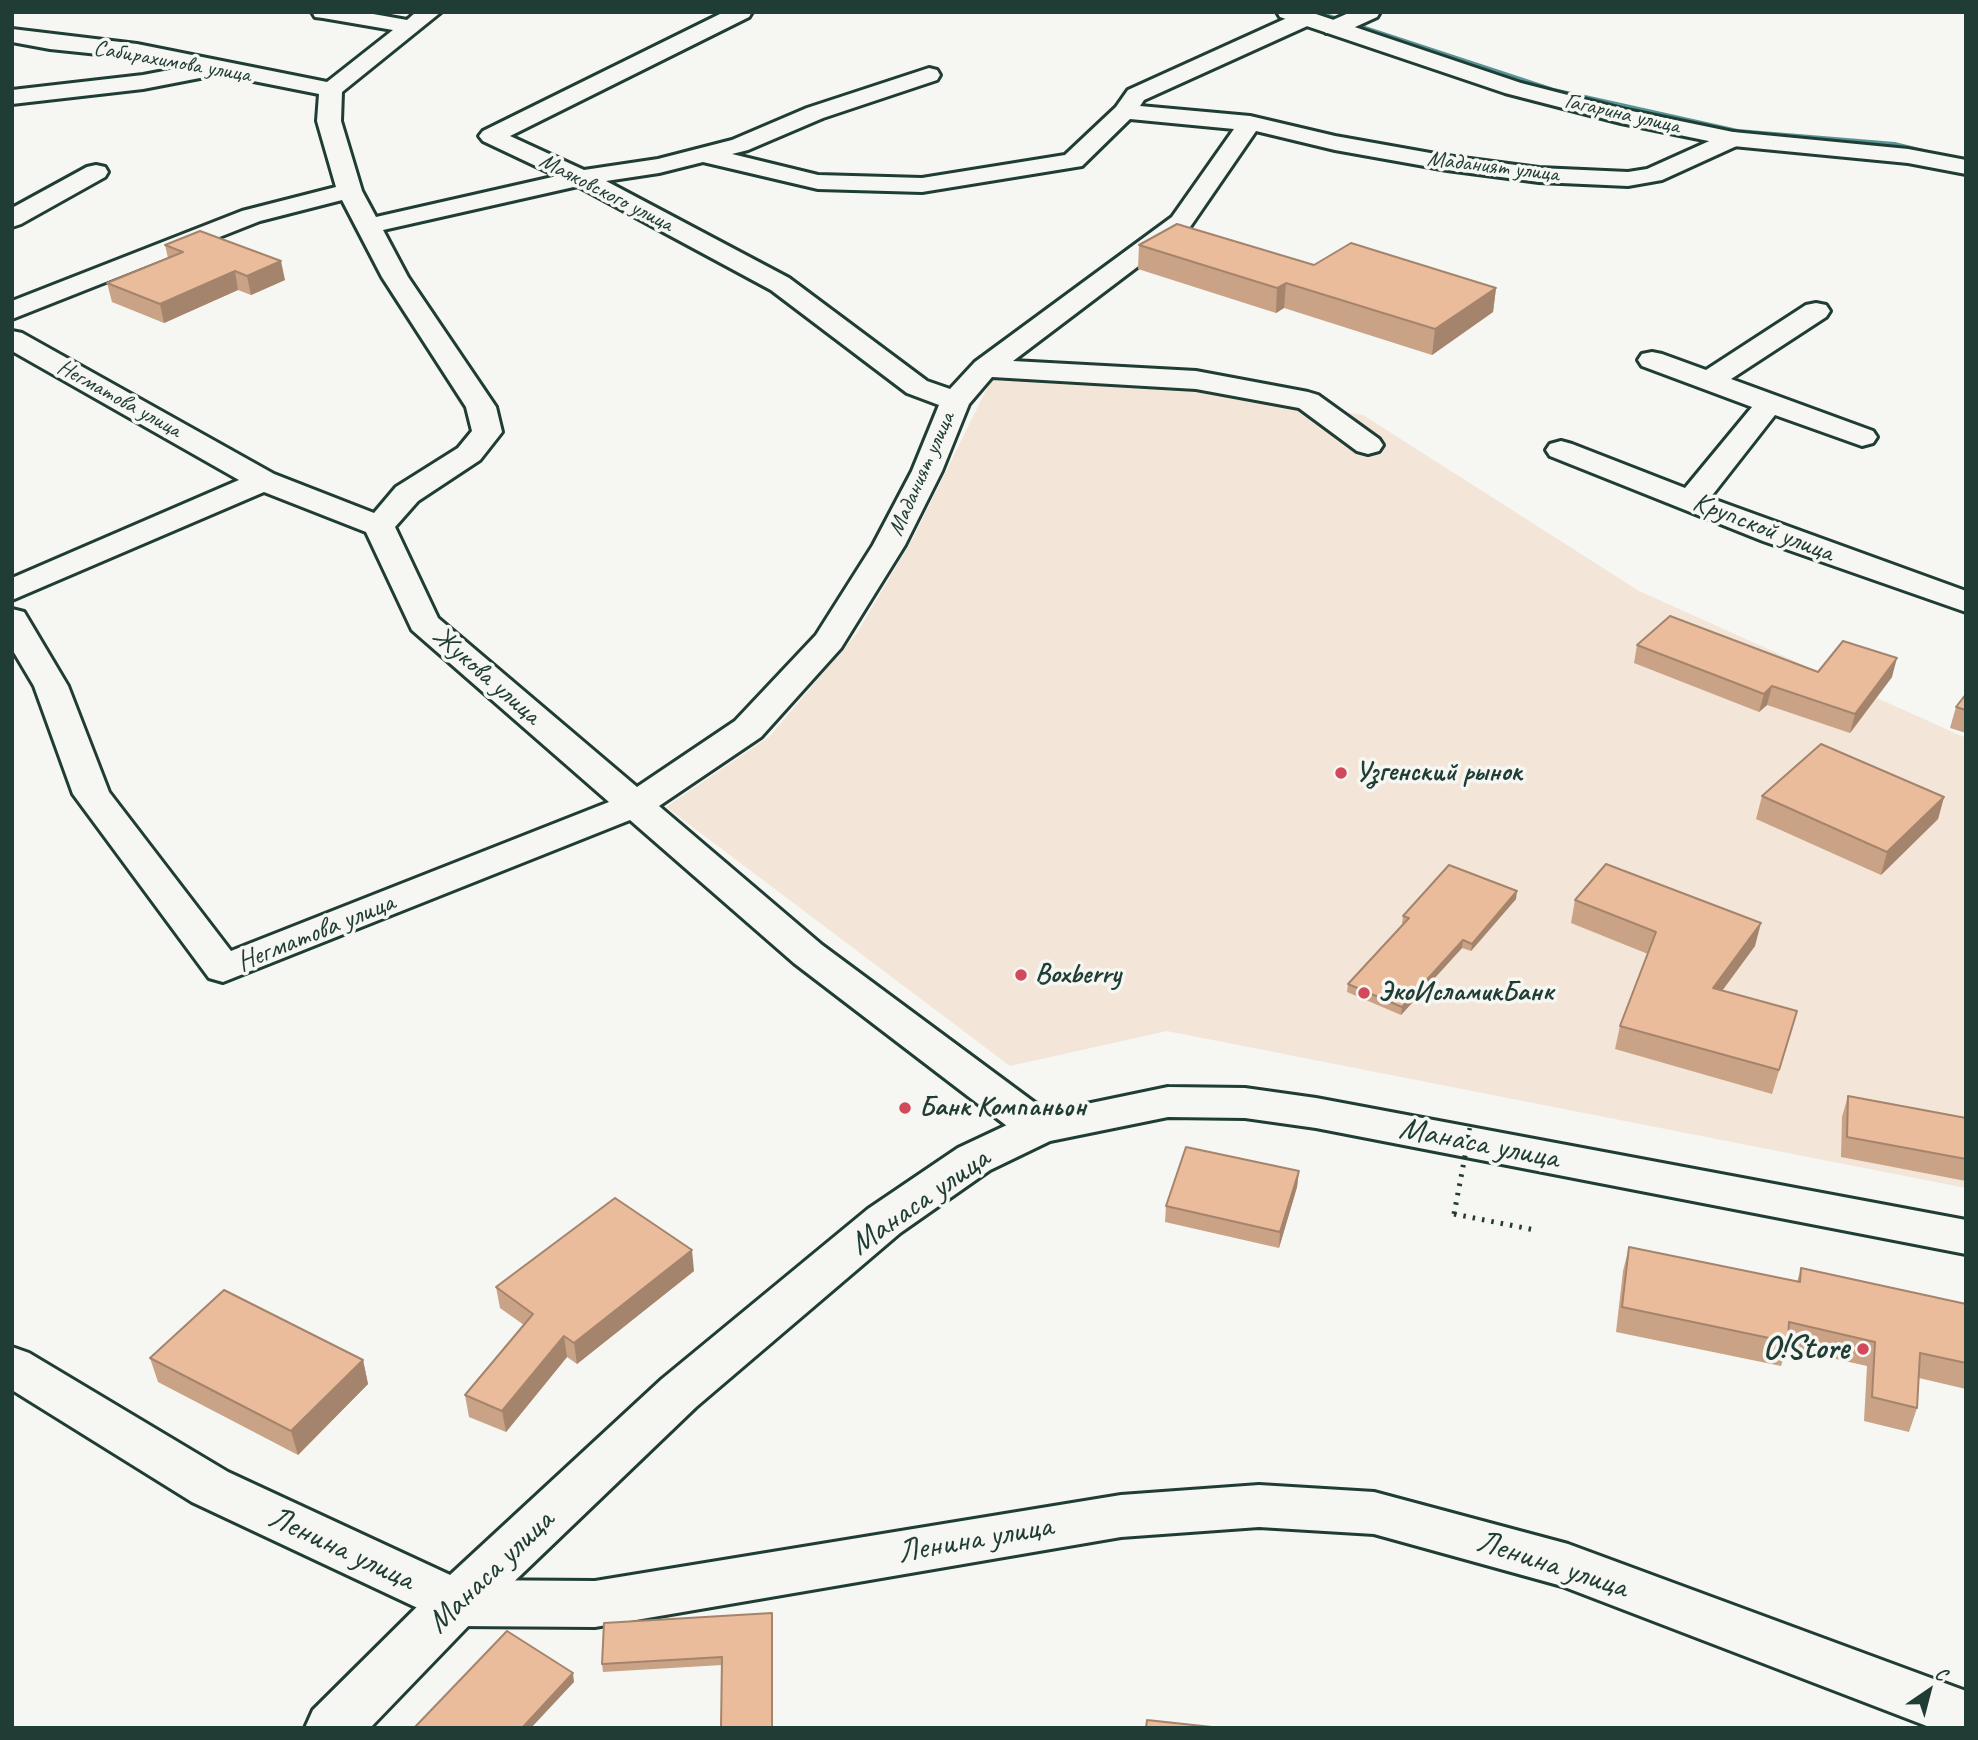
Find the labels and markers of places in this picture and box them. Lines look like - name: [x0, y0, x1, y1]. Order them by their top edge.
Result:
- place label: Узгенский рынок: [1355, 756, 1522, 790]
- marker: Узгенский рынок: [1333, 765, 1349, 781]
- place label: Boxberry: [1035, 958, 1121, 992]
- marker: Boxberry: [1013, 967, 1029, 983]
- place label: ЭкоИсламикБанк: [1378, 976, 1553, 1010]
- marker: ЭкоИсламикБанк: [1356, 985, 1372, 1001]
- place label: Банк Компаньон: [919, 1091, 1086, 1125]
- marker: Банк Компаньон: [897, 1100, 913, 1116]
- place label: O!Store: [1763, 1329, 1849, 1369]
- marker: O!Store: [1855, 1341, 1871, 1357]

